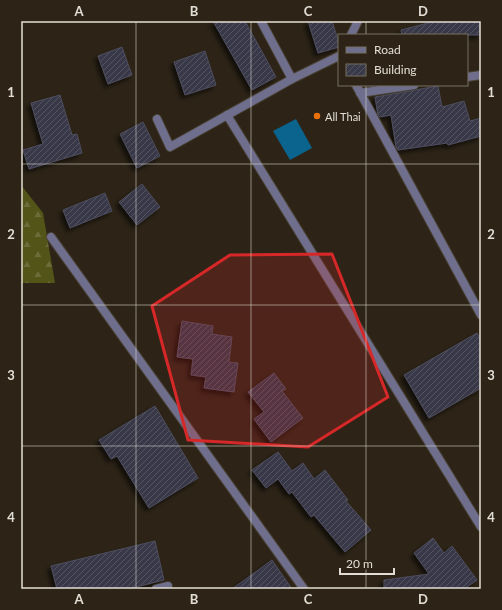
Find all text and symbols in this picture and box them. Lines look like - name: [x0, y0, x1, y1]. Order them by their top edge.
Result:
- text: A: [73, 3, 84, 19]
- text: B: [190, 3, 199, 19]
- text: C: [304, 3, 313, 19]
- text: D: [418, 3, 428, 19]
- legend: [338, 34, 468, 86]
- text: Road: [374, 42, 401, 57]
- text: Building: [374, 62, 417, 77]
- text: 1: [7, 84, 15, 100]
- text: 1: [487, 84, 495, 100]
- place label: All Thai: [325, 110, 361, 123]
- marker: All Thai: [312, 111, 322, 121]
- text: 2: [7, 226, 15, 242]
- text: 2: [487, 226, 495, 242]
- text: 3: [7, 367, 15, 383]
- text: 3: [487, 367, 495, 383]
- text: 4: [7, 509, 15, 525]
- text: 4: [487, 509, 495, 525]
- scale bar: [340, 550, 394, 576]
- text: 20 m: [346, 556, 373, 571]
- text: A: [73, 591, 84, 607]
- text: B: [190, 591, 199, 607]
- text: C: [304, 591, 313, 607]
- text: D: [418, 591, 428, 607]

